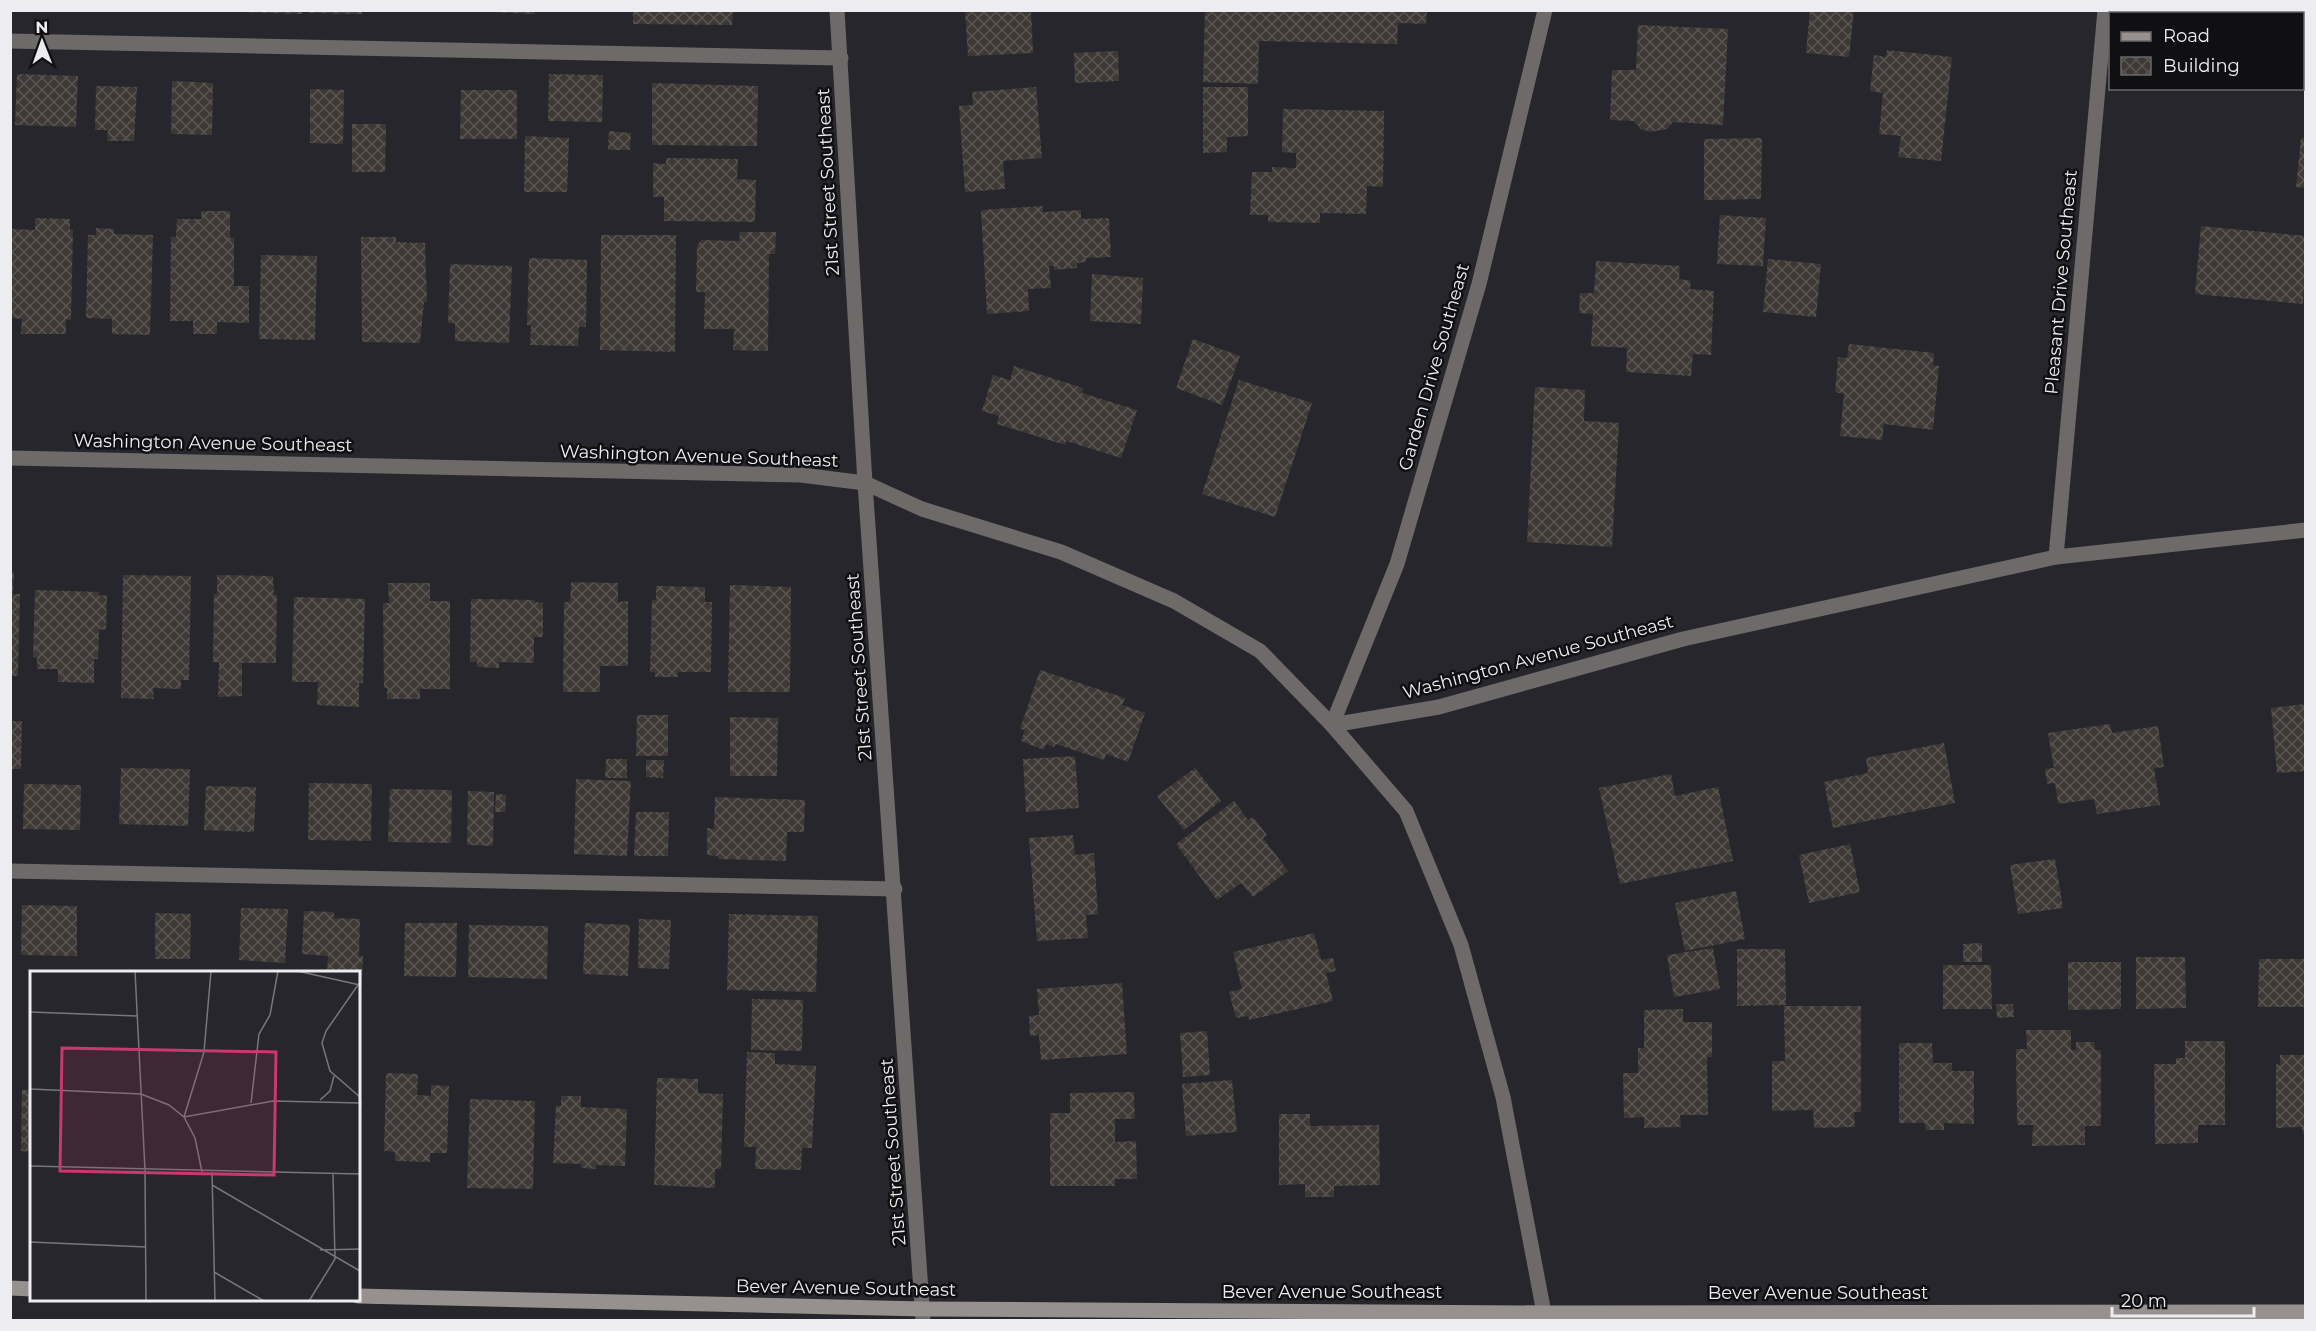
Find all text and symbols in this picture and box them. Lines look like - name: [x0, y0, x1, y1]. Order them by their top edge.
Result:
- north arrow: [12, 12, 72, 72]
- legend: [2109, 12, 2304, 90]
- text: N: [35, 18, 48, 37]
- text: Road: [2163, 25, 2210, 47]
- text: Building: [2163, 55, 2240, 77]
- street label: 21st Street Southeast: [812, 88, 844, 276]
- street label: Pleasant Drive Southeast: [2040, 169, 2082, 395]
- street label: Garden Drive Southeast: [1394, 261, 1474, 473]
- street label: Washington Avenue Southeast: [73, 430, 353, 456]
- street label: Washington Avenue Southeast: [559, 440, 839, 472]
- street label: 21st Street Southeast: [841, 573, 877, 761]
- street label: Washington Avenue Southeast: [1400, 610, 1676, 704]
- inset map: [30, 971, 360, 1301]
- street label: 21st Street Southeast: [875, 1058, 911, 1246]
- street label: Bever Avenue Southeast: [736, 1275, 956, 1301]
- scale bar: [2112, 1280, 2254, 1318]
- street label: Bever Avenue Southeast: [1222, 1281, 1442, 1303]
- street label: Bever Avenue Southeast: [1708, 1282, 1928, 1304]
- text: 20 m: [2121, 1290, 2167, 1312]

